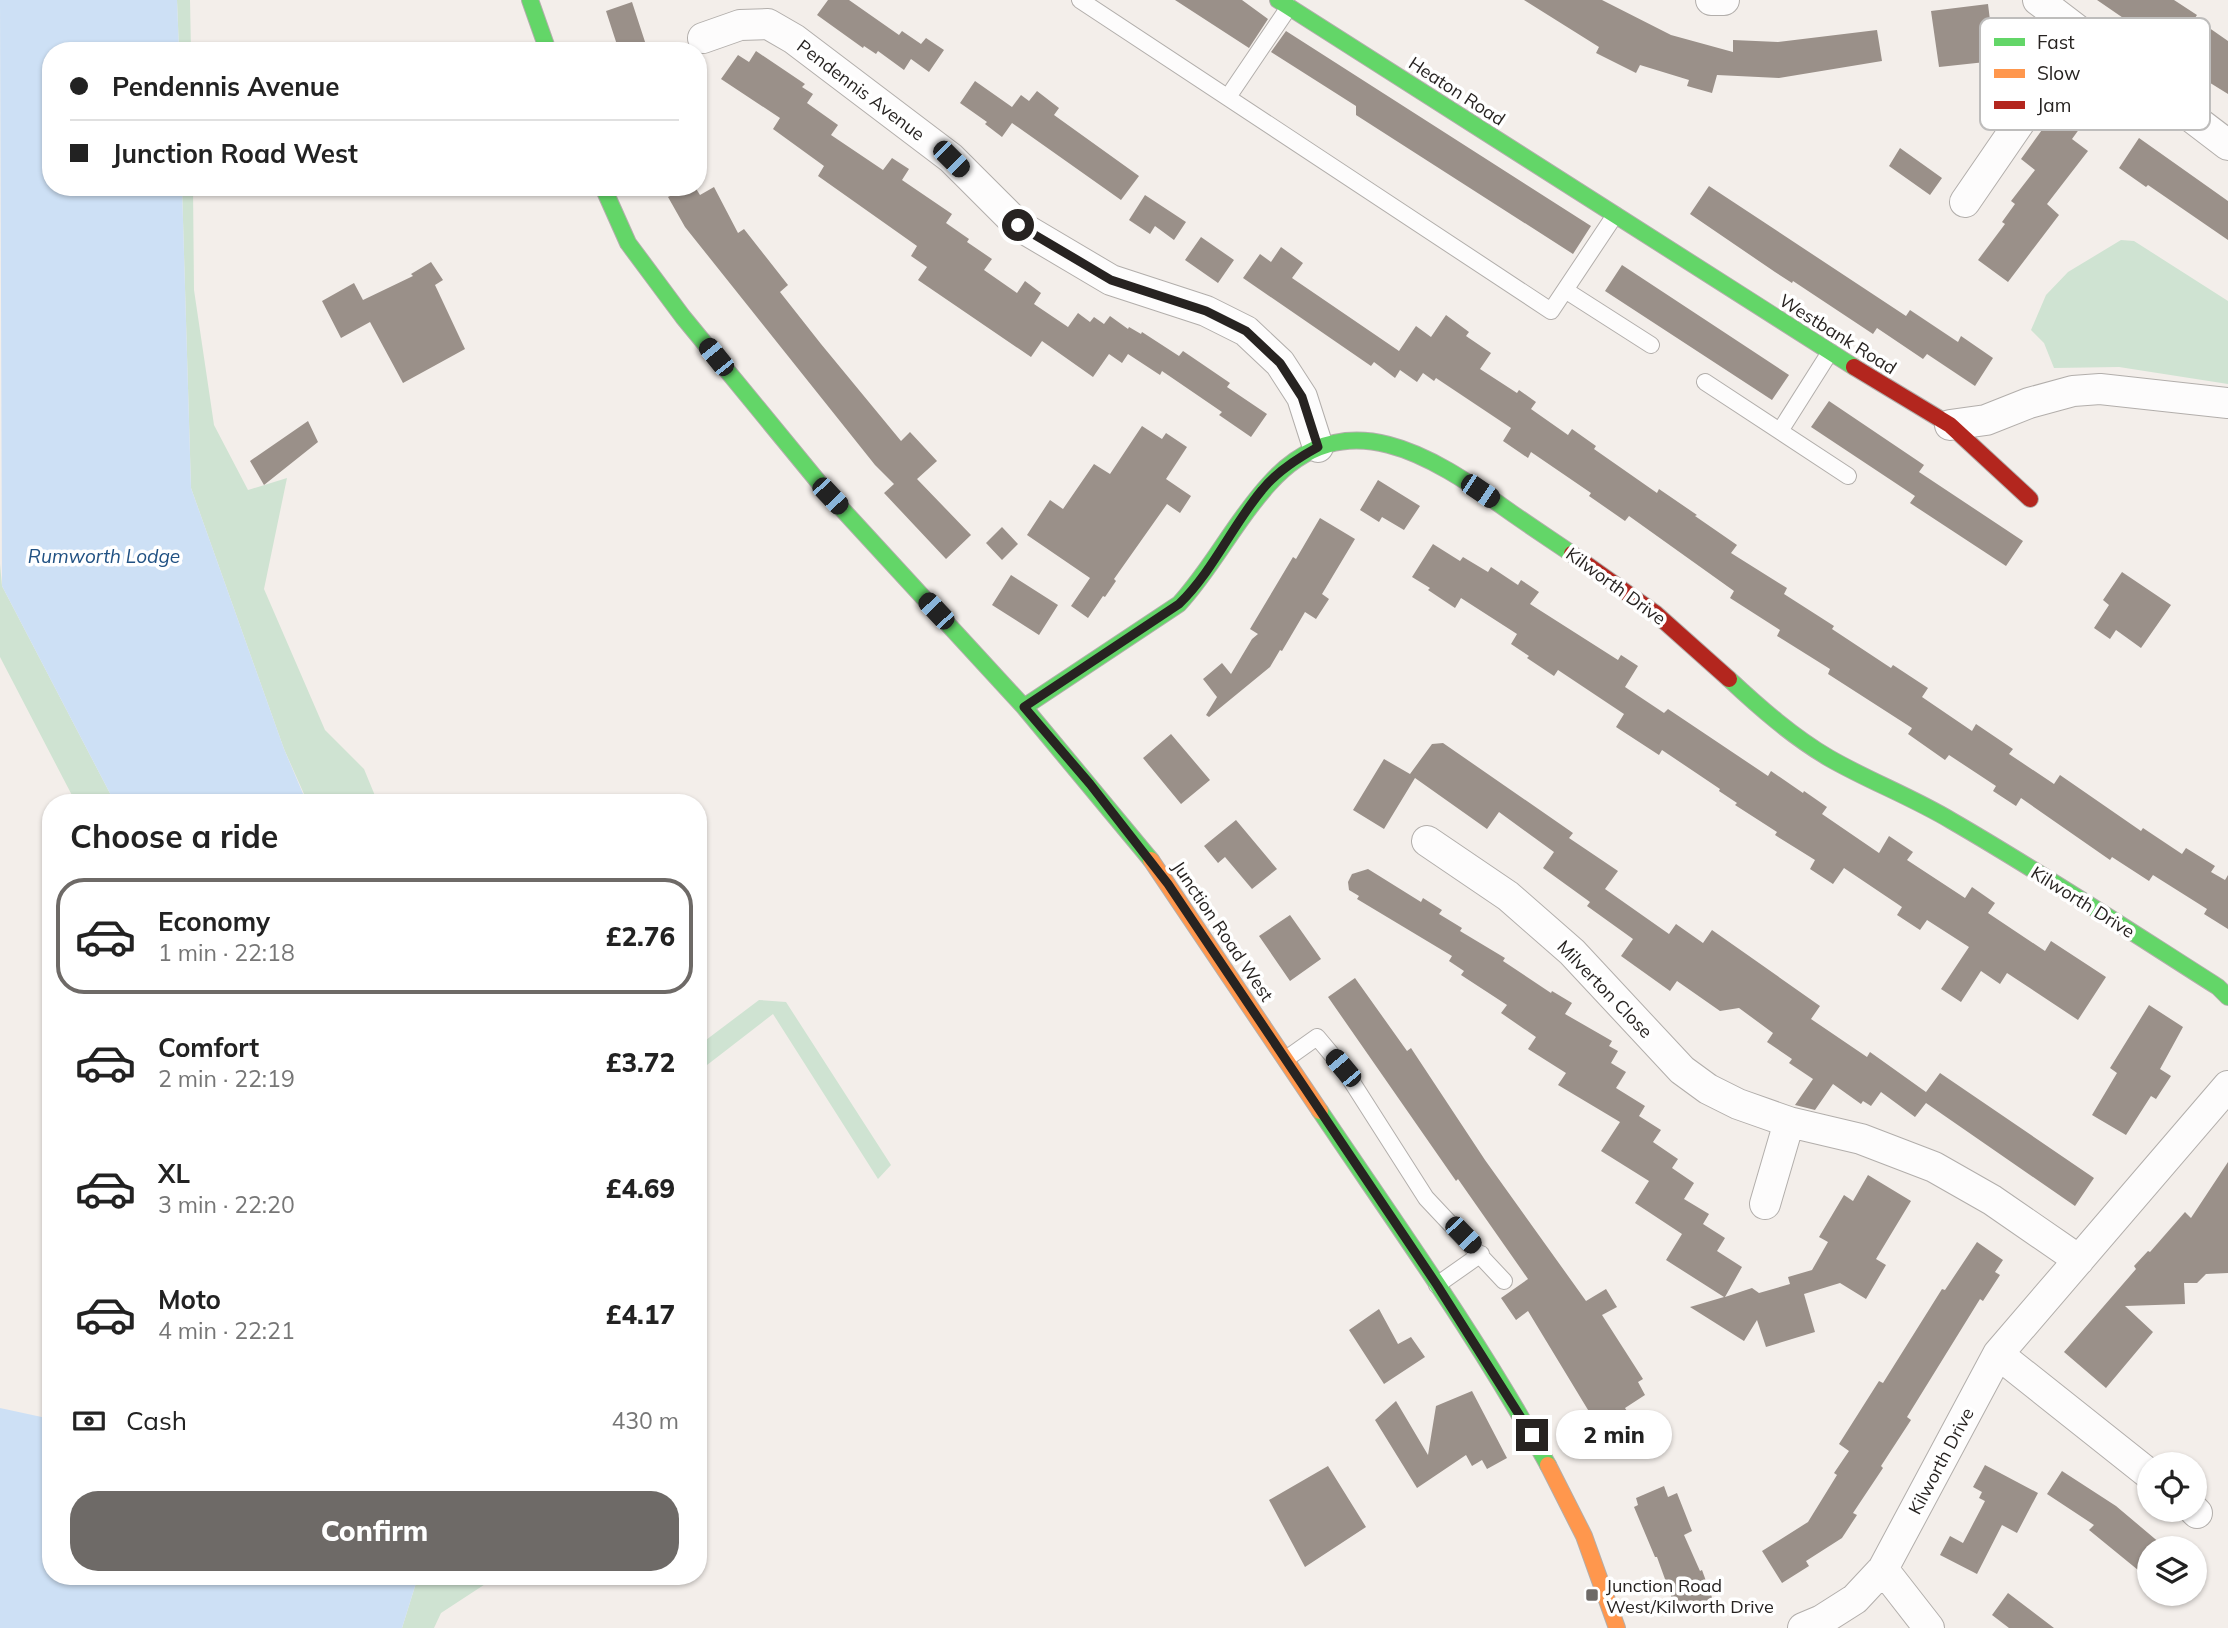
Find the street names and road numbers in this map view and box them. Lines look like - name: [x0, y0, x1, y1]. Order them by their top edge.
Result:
- street label: Pendennis Avenue: [793, 34, 929, 146]
- street label: Heaton Road: [1405, 51, 1509, 131]
- street label: Westbank Road: [1775, 289, 1901, 379]
- street label: Kilworth Drive: [1562, 542, 1670, 630]
- street label: Junction Road West: [1167, 856, 1279, 1006]
- street label: Kilworth Drive: [2027, 861, 2139, 943]
- street label: Milverton Close: [1552, 935, 1658, 1043]
- street label: Kilworth Drive: [1903, 1404, 1979, 1518]

